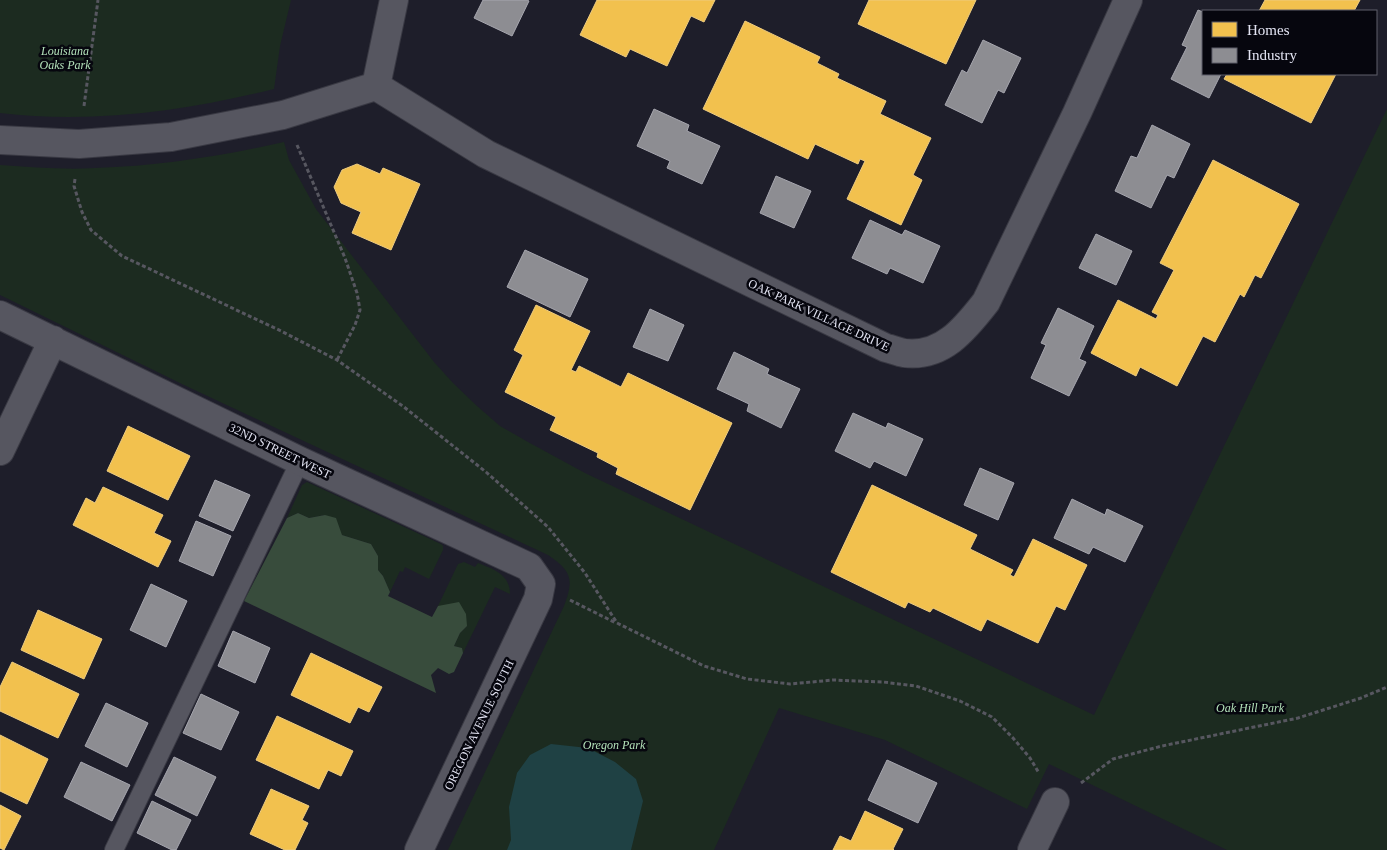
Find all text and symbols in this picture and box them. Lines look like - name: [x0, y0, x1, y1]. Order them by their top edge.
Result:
- legend: [1202, 10, 1377, 75]
- text: Homes: [1247, 22, 1290, 38]
- park label: Louisiana Oaks Park: [40, 44, 91, 72]
- text: Industry: [1247, 47, 1297, 63]
- street label: OAK PARK VILLAGE DRIVE: [746, 276, 892, 354]
- street label: 32ND STREET WEST: [227, 420, 334, 482]
- street label: OREGON AVENUE SOUTH: [441, 657, 517, 792]
- park label: Oak Hill Park: [1216, 701, 1285, 715]
- park label: Oregon Park: [583, 738, 646, 752]

